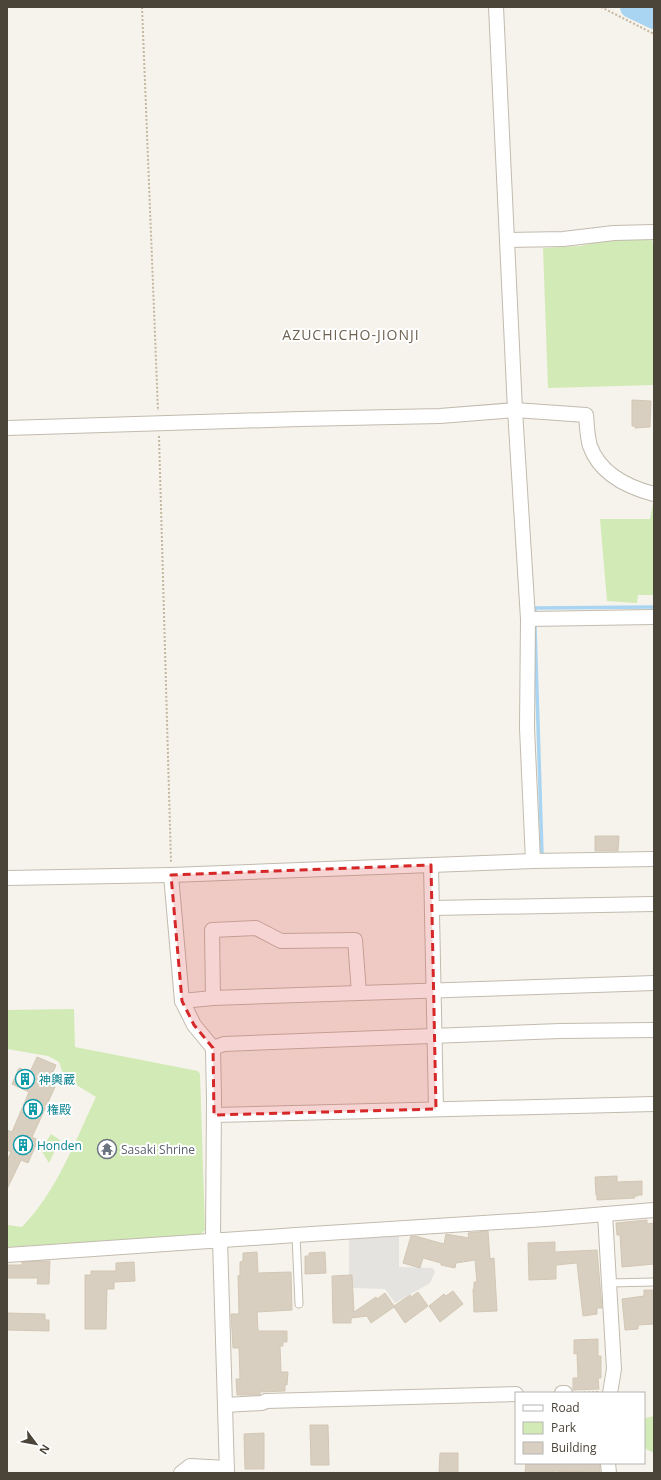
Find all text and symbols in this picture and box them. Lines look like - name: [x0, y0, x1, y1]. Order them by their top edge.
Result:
- district label: AZUCHICHO-JIONJI: [282, 325, 420, 344]
- building icon: 神輿蔵: [14, 1068, 36, 1090]
- place label: 神輿蔵: [39, 1071, 75, 1088]
- building icon: 権殿: [22, 1098, 44, 1120]
- place label: 権殿: [47, 1101, 71, 1118]
- building icon: Honden: [12, 1134, 34, 1156]
- place label: Honden: [37, 1137, 82, 1154]
- temple icon: Sasaki Shrine: [96, 1138, 118, 1160]
- place label: Sasaki Shrine: [121, 1141, 195, 1158]
- legend: [515, 1392, 645, 1464]
- text: Road: [551, 1399, 580, 1416]
- text: Park: [551, 1419, 577, 1436]
- north arrow: [16, 1424, 56, 1464]
- text: Building: [551, 1439, 597, 1456]
- text: N: [36, 1442, 54, 1457]

